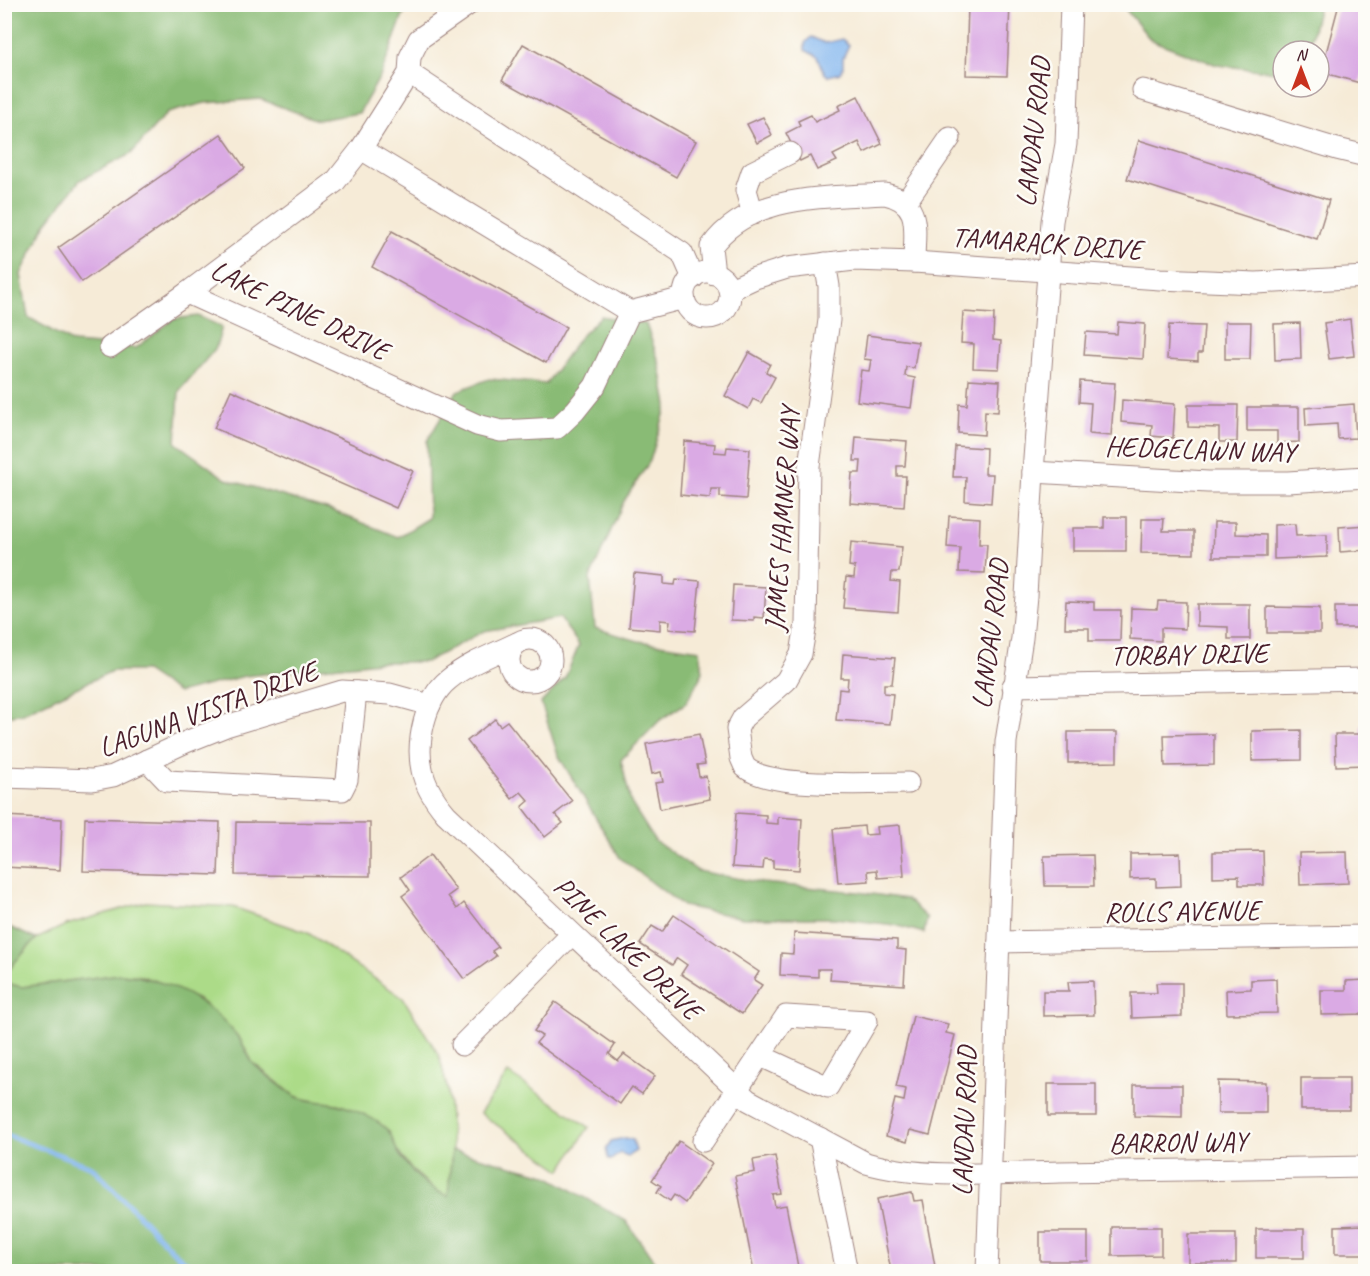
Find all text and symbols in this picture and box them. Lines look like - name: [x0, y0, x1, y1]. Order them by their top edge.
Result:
- north arrow: [1271, 39, 1331, 99]
- text: N: [1296, 45, 1309, 65]
- street label: LANDAU ROAD: [1008, 54, 1058, 208]
- street label: TAMARACK DRIVE: [951, 219, 1147, 267]
- street label: LAKE PINE DRIVE: [205, 252, 398, 370]
- street label: JAMES HAMNER WAY: [757, 401, 808, 635]
- street label: HEDGELAWN WAY: [1104, 428, 1299, 470]
- street label: LANDAU ROAD: [963, 556, 1017, 710]
- street label: TORBAY DRIVE: [1110, 635, 1271, 673]
- street label: LAGUNA VISTA DRIVE: [94, 652, 325, 765]
- street label: PINE LAKE DRIVE: [547, 869, 712, 1030]
- street label: ROLLS AVENUE: [1104, 892, 1264, 930]
- street label: LANDAU ROAD: [944, 1044, 984, 1196]
- street label: BARRON WAY: [1109, 1123, 1251, 1161]

